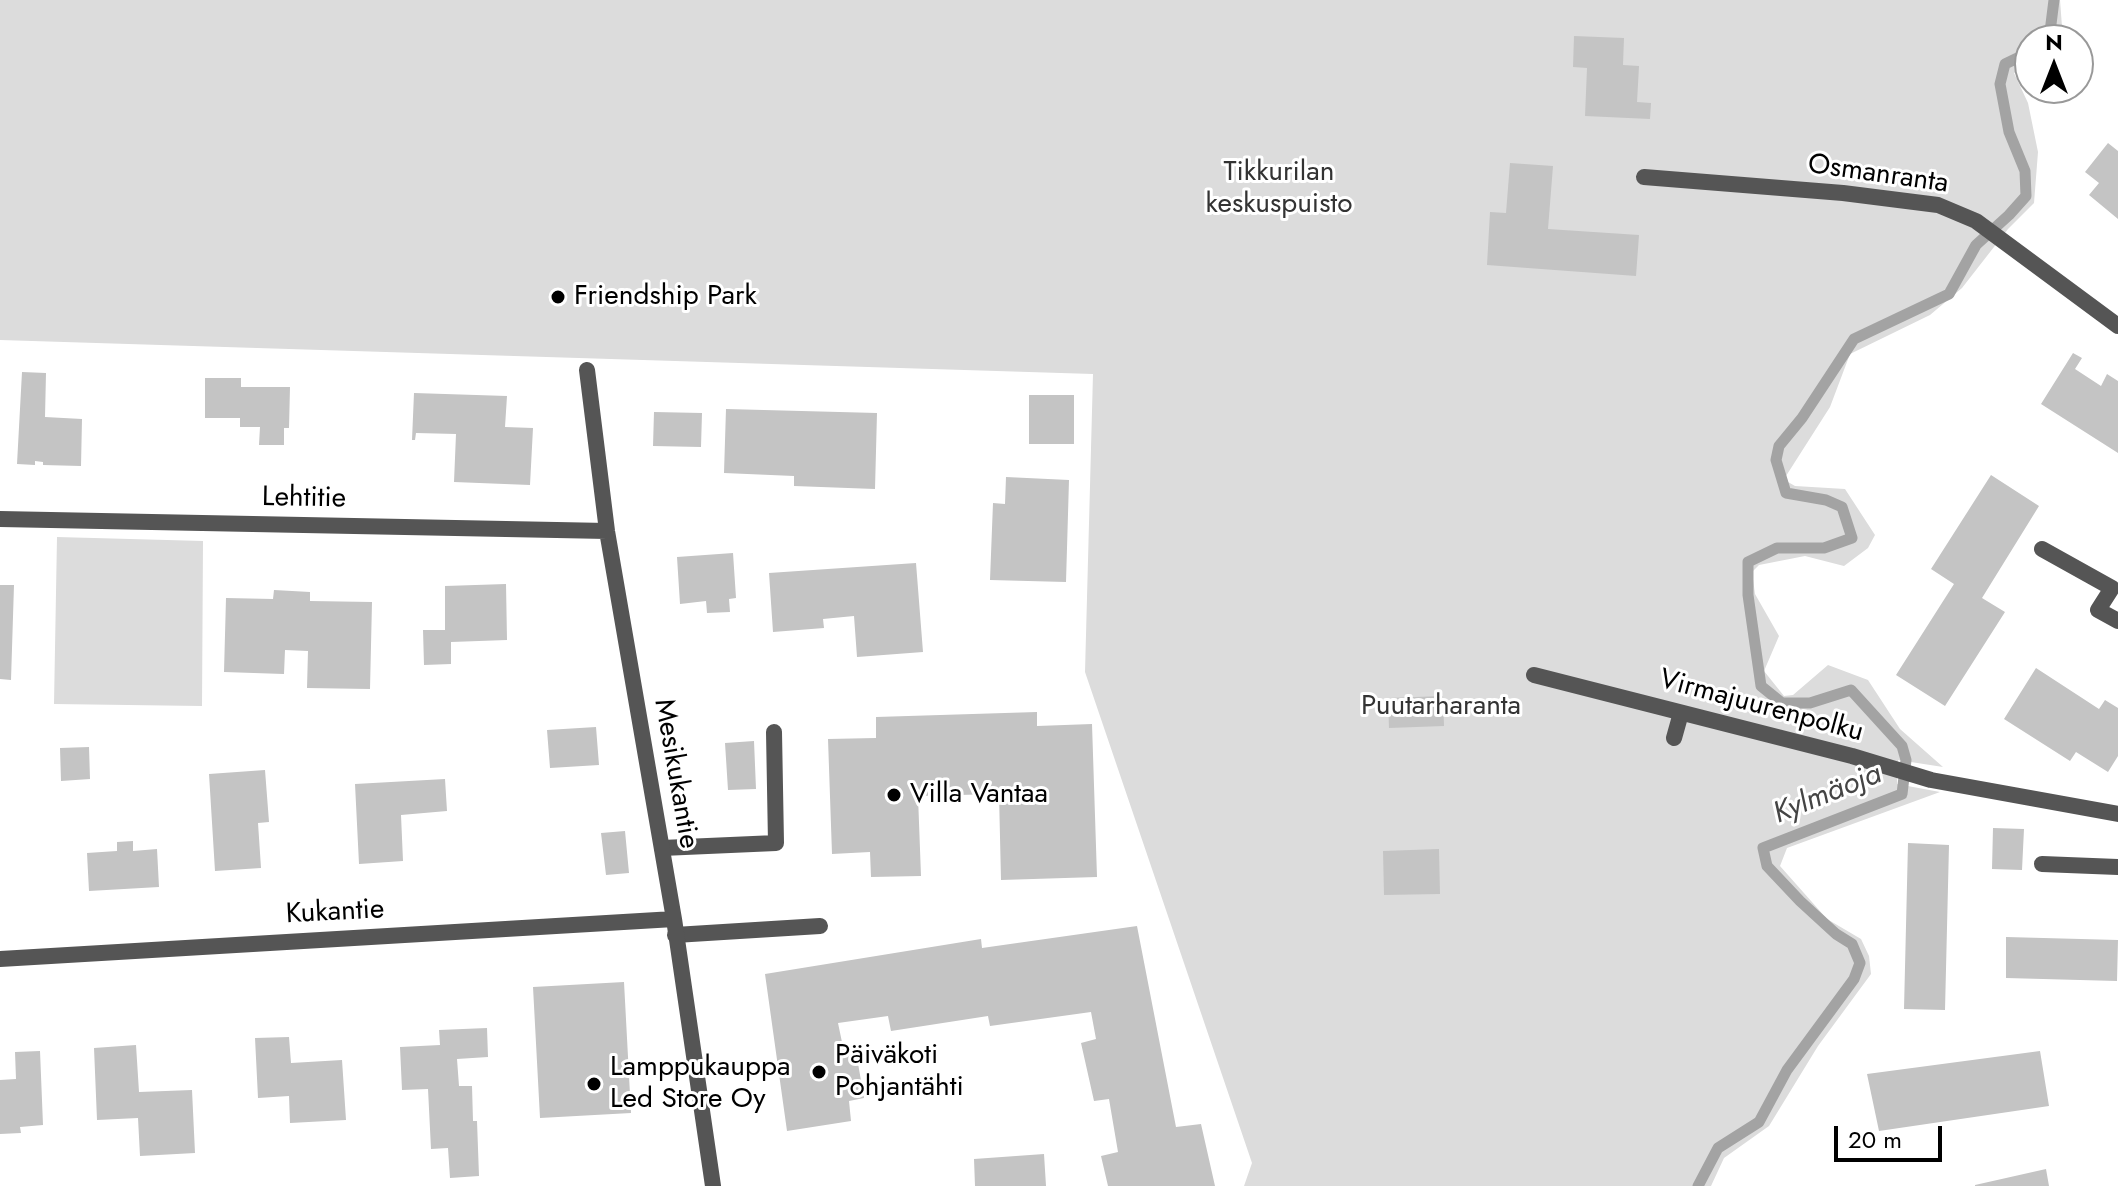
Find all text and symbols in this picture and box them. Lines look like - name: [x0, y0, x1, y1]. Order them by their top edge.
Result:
- north arrow: [2014, 24, 2094, 104]
- text: N: [2045, 26, 2063, 58]
- street label: Osmanranta: [1806, 149, 1950, 201]
- park label: Tikkurilan keskuspuisto: [1206, 156, 1352, 222]
- place label: Friendship Park: [574, 280, 757, 314]
- marker: Friendship Park: [549, 288, 567, 306]
- street label: Lehtitie: [262, 481, 346, 517]
- street label: Virmajuurenpolku: [1655, 664, 1867, 750]
- park label: Puutarharanta: [1361, 690, 1521, 724]
- street label: Mesikukantie: [645, 697, 705, 851]
- water label: Kylmäoja: [1769, 757, 1887, 833]
- place label: Villa Vantaa: [910, 778, 1048, 812]
- marker: Villa Vantaa: [885, 786, 903, 804]
- street label: Kukantie: [285, 894, 385, 932]
- place label: Päiväkoti Pohjantähti: [835, 1039, 964, 1105]
- place label: Lamppukauppa Led Store Oy: [610, 1051, 790, 1117]
- marker: Päiväkoti Pohjantähti: [810, 1063, 828, 1081]
- marker: Lamppukauppa Led Store Oy: [585, 1075, 603, 1093]
- scale bar: [1838, 1110, 1946, 1160]
- text: 20 m: [1848, 1122, 1902, 1157]

